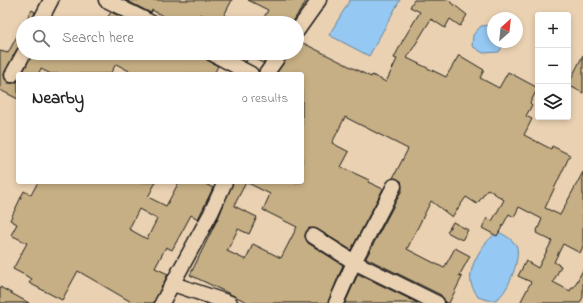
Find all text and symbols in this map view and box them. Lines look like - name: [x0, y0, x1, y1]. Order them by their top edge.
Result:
- north arrow: [487, 12, 523, 48]
- map controls: [535, 12, 571, 120]
- button: +: [535, 12, 571, 48]
- search box: [16, 16, 304, 60]
- icon: search: [30, 27, 52, 49]
- text: Search here: [62, 27, 134, 49]
- button: −: [535, 48, 571, 84]
- button: layers: [535, 84, 571, 120]
- text: Nearby: [32, 86, 84, 111]
- text: 0 results: [242, 89, 288, 108]

